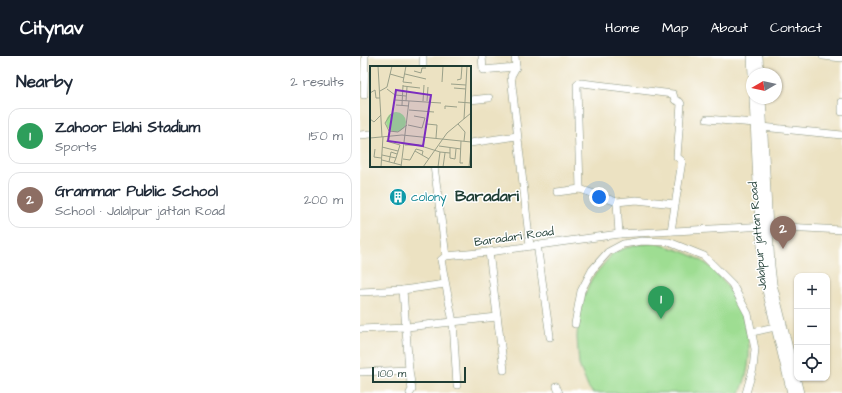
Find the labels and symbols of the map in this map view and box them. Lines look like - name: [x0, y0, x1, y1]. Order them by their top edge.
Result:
- inset map: [370, 66, 471, 167]
- north arrow: [746, 68, 782, 104]
- street label: Jalalpur jattan Road: [745, 181, 771, 291]
- district label: Baradari: [455, 185, 520, 207]
- building icon: colony: [388, 187, 408, 207]
- your location: [589, 187, 609, 207]
- place label: colony: [411, 189, 447, 207]
- pin: 2: [770, 216, 796, 249]
- street label: Baradari Road: [473, 223, 555, 251]
- pin: 1: [648, 286, 674, 319]
- scale bar: [372, 365, 466, 384]

